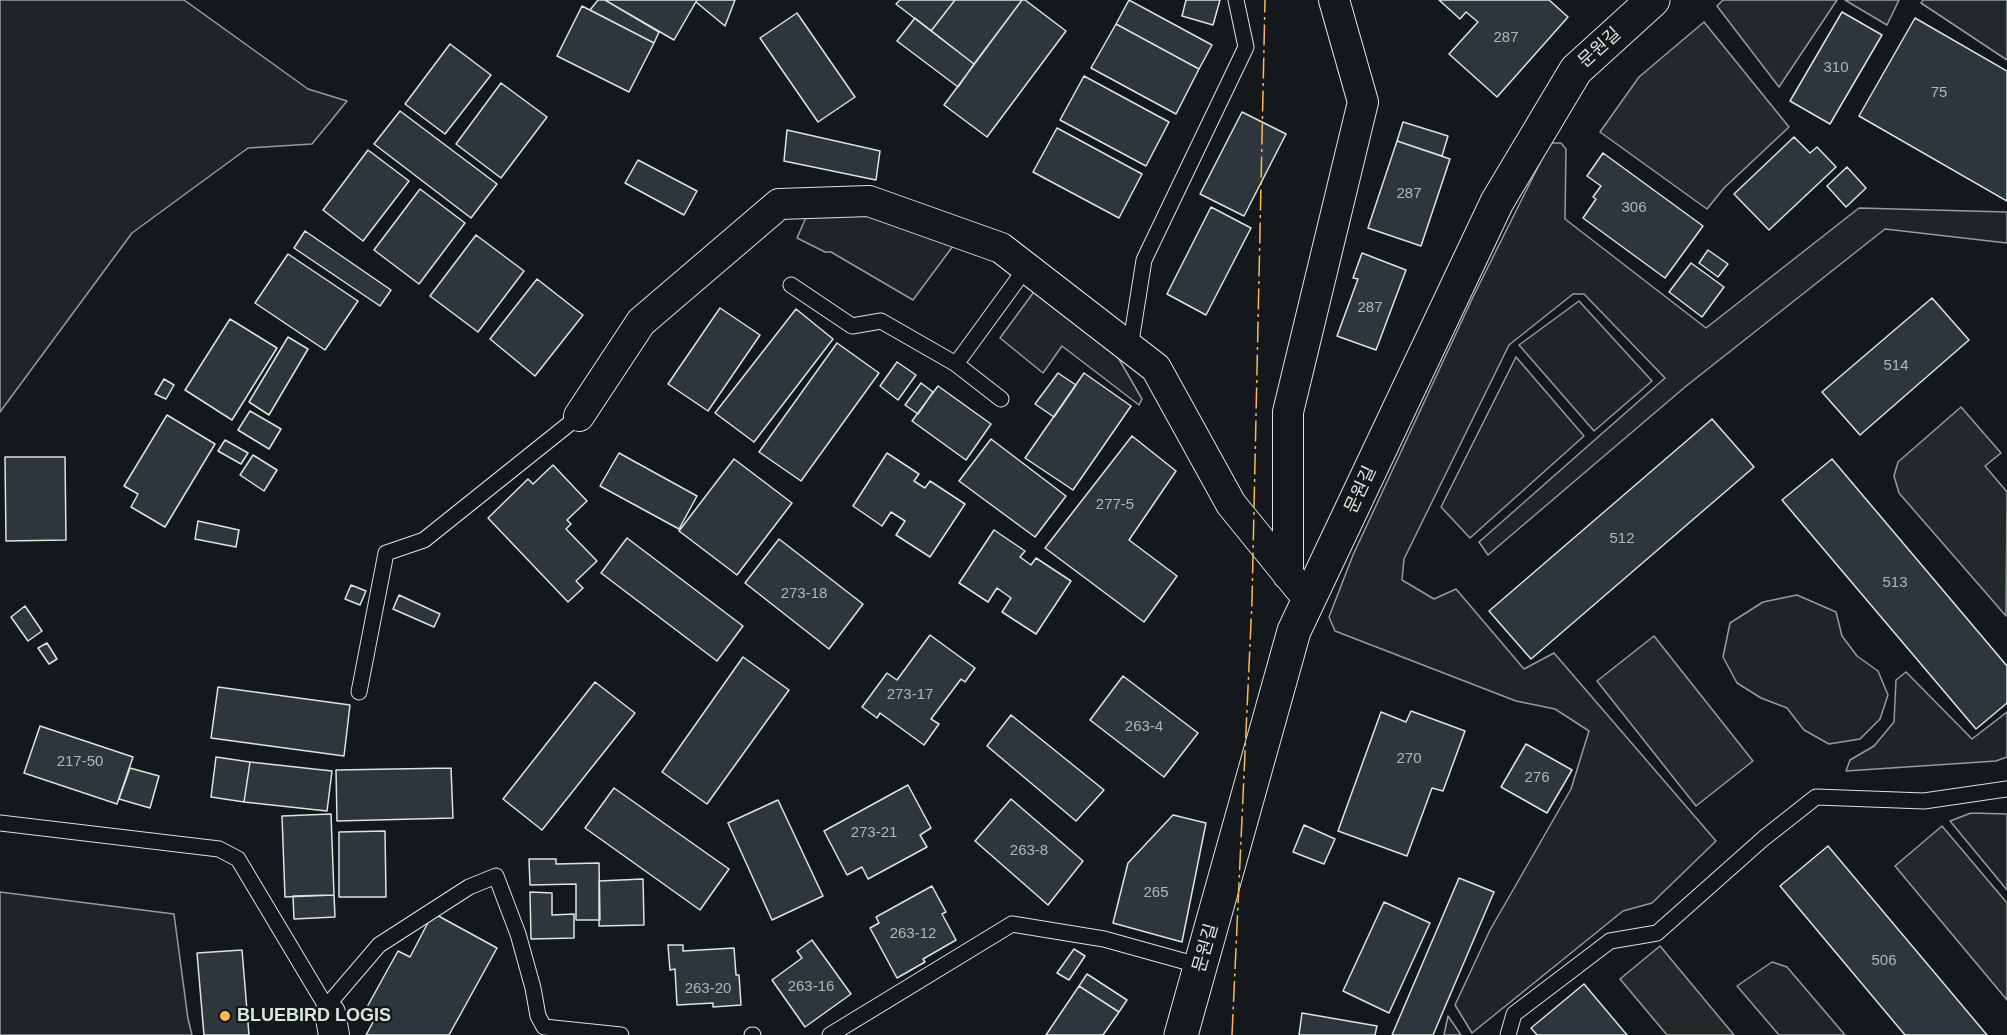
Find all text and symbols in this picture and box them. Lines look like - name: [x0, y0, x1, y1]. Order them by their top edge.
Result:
- street label: 문원길: [1574, 23, 1626, 73]
- house number: 287: [1493, 29, 1519, 47]
- house number: 310: [1823, 59, 1849, 77]
- house number: 75: [1931, 84, 1947, 102]
- house number: 287: [1396, 185, 1422, 203]
- house number: 306: [1621, 199, 1647, 217]
- house number: 287: [1357, 299, 1383, 317]
- house number: 514: [1883, 357, 1909, 375]
- street label: 문원길: [1341, 463, 1381, 517]
- house number: 277-5: [1096, 496, 1134, 514]
- house number: 512: [1609, 530, 1635, 548]
- house number: 513: [1882, 574, 1908, 592]
- house number: 273-18: [781, 585, 827, 603]
- house number: 273-17: [887, 686, 933, 704]
- house number: 263-4: [1125, 718, 1163, 736]
- house number: 270: [1396, 750, 1422, 768]
- house number: 217-50: [57, 753, 103, 771]
- house number: 276: [1524, 769, 1550, 787]
- house number: 273-21: [851, 824, 897, 842]
- house number: 263-8: [1010, 842, 1048, 860]
- house number: 265: [1143, 884, 1169, 902]
- street label: 문원길: [1189, 921, 1223, 975]
- house number: 263-12: [890, 925, 936, 943]
- house number: 506: [1871, 952, 1897, 970]
- house number: 263-16: [788, 978, 834, 996]
- house number: 263-20: [685, 980, 731, 998]
- place label: BLUEBIRD LOGIS: [237, 1005, 391, 1027]
- marker: BLUEBIRD LOGIS: [218, 1009, 232, 1023]

